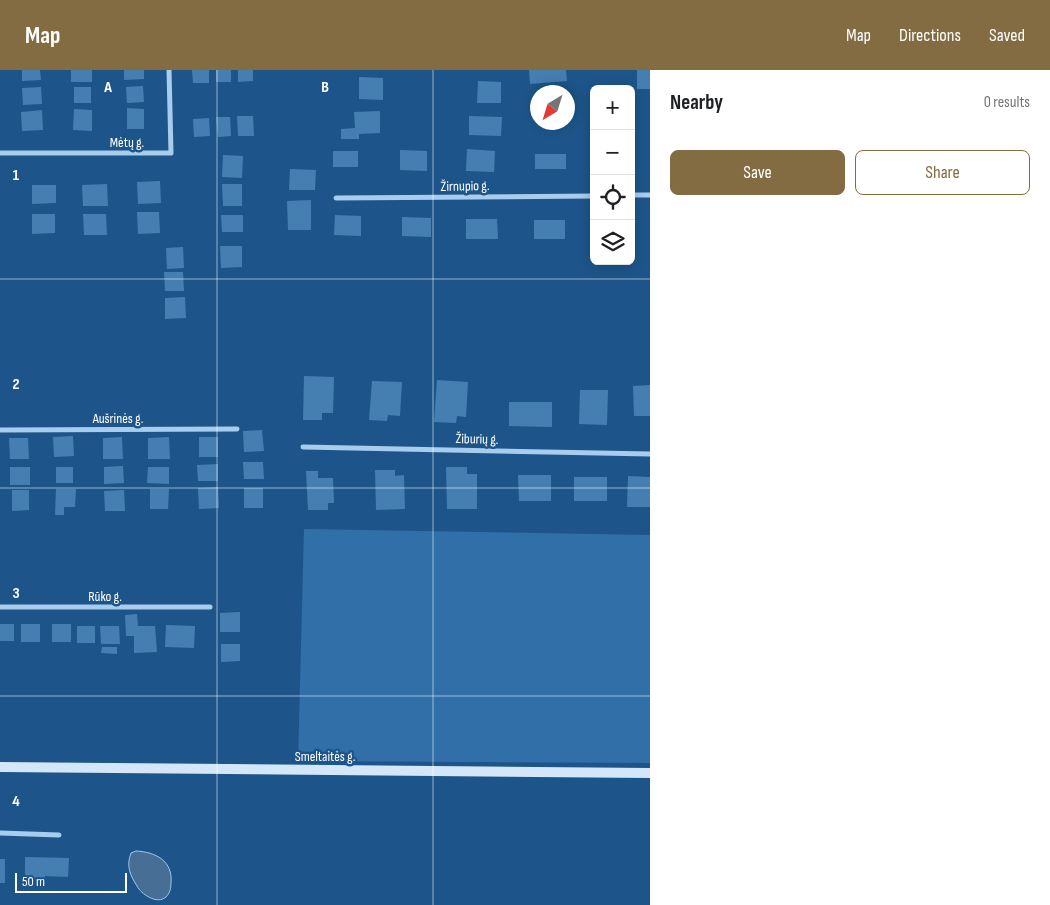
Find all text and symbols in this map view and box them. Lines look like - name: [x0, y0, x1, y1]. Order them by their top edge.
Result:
- text: Map: [25, 21, 60, 50]
- text: Map: [846, 25, 871, 46]
- text: Directions: [899, 25, 961, 46]
- text: Saved: [989, 25, 1025, 46]
- text: A: [103, 78, 112, 97]
- text: B: [321, 78, 329, 97]
- north arrow: [530, 85, 575, 130]
- map controls: [590, 85, 635, 265]
- button: +: [590, 85, 635, 130]
- text: Nearby: [670, 90, 723, 115]
- text: 0 results: [984, 93, 1030, 112]
- button: −: [590, 130, 635, 175]
- street label: Mėtų g.: [110, 134, 144, 151]
- button: Save: [670, 150, 845, 195]
- button: Share: [855, 150, 1030, 195]
- text: 1: [13, 166, 20, 185]
- button: locate: [590, 175, 635, 220]
- street label: Žirnupio g.: [440, 177, 490, 195]
- button: layers: [590, 220, 635, 265]
- text: 2: [12, 375, 20, 394]
- street label: Aušrinės g.: [92, 410, 143, 427]
- street label: Žiburių g.: [455, 430, 499, 448]
- text: 3: [12, 584, 20, 603]
- street label: Rūko g.: [88, 588, 122, 605]
- street label: Smeltaitės g.: [295, 748, 355, 765]
- text: 4: [12, 792, 20, 811]
- scale bar: [15, 870, 128, 893]
- text: 50 m: [22, 873, 45, 890]

